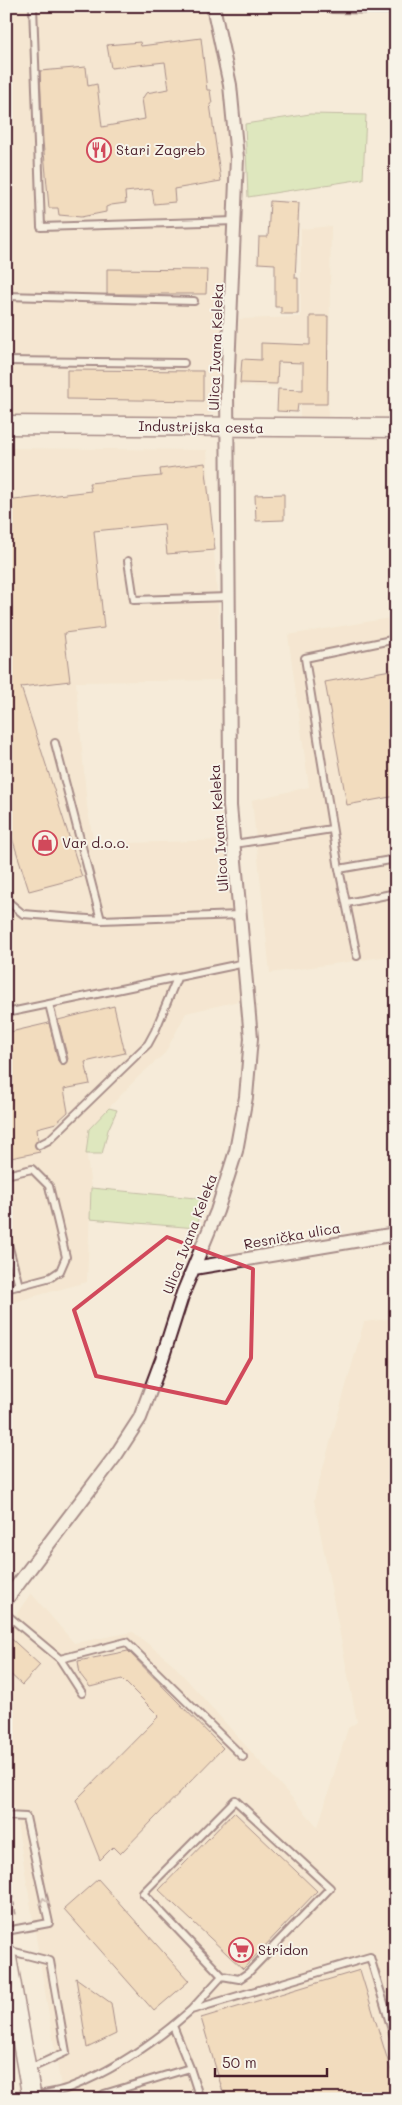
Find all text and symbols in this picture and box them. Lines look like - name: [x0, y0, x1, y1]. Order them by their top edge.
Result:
- restaurant icon: Stari Zagreb: [86, 137, 112, 163]
- place label: Stari Zagreb: [116, 140, 206, 159]
- street label: Ulica Ivana Keleka: [204, 283, 227, 411]
- street label: Industrijska cesta: [138, 416, 264, 437]
- street label: Ulica Ivana Keleka: [205, 764, 232, 892]
- shop icon: Var d.o.o.: [32, 830, 58, 856]
- place label: Var d.o.o.: [62, 833, 129, 852]
- street label: Ulica Ivana Keleka: [158, 1171, 221, 1297]
- street label: Resnička ulica: [242, 1218, 342, 1253]
- one-way arrow: [39, 1896, 50, 1905]
- supermarket icon: Stridon: [228, 1937, 254, 1963]
- place label: Stridon: [258, 1940, 308, 1959]
- scale bar: [215, 2045, 327, 2077]
- text: 50 m: [222, 2052, 257, 2072]

